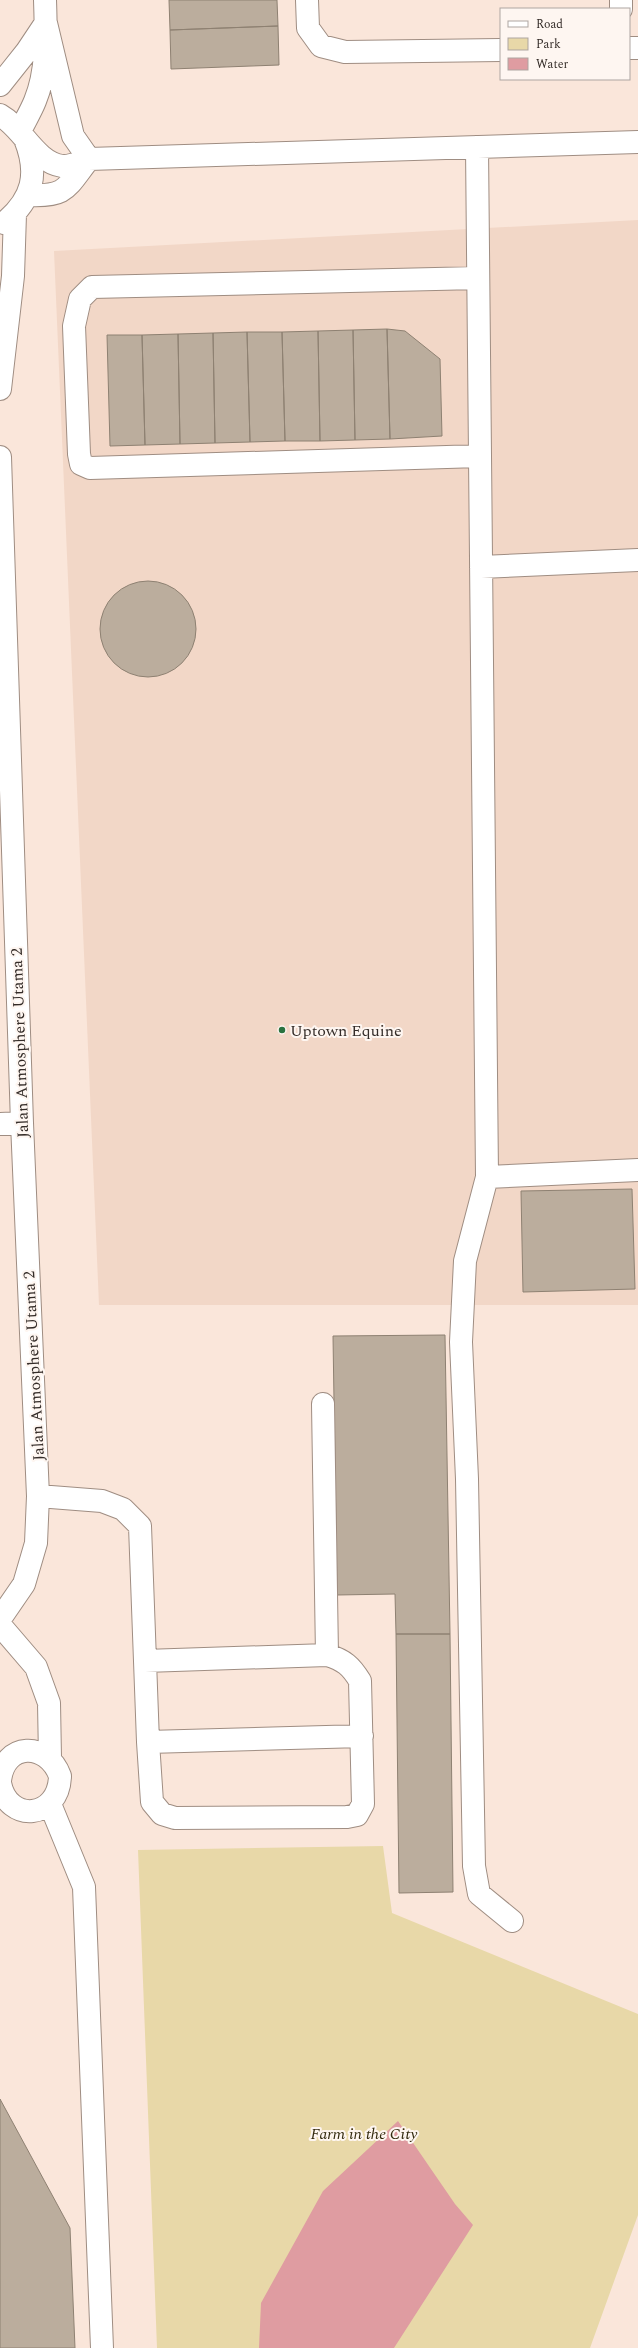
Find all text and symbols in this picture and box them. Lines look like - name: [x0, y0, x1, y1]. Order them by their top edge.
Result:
- legend: [500, 8, 630, 80]
- text: Road: [536, 15, 563, 34]
- text: Park: [536, 35, 561, 54]
- text: Water: [536, 55, 568, 74]
- street label: Jalan Atmosphere Utama 2: [5, 948, 35, 1138]
- place label: Uptown Equine: [290, 1019, 402, 1043]
- marker: Uptown Equine: [277, 1025, 287, 1035]
- street label: Jalan Atmosphere Utama 2: [17, 1270, 51, 1461]
- park label: Farm in the City: [311, 2122, 417, 2146]

